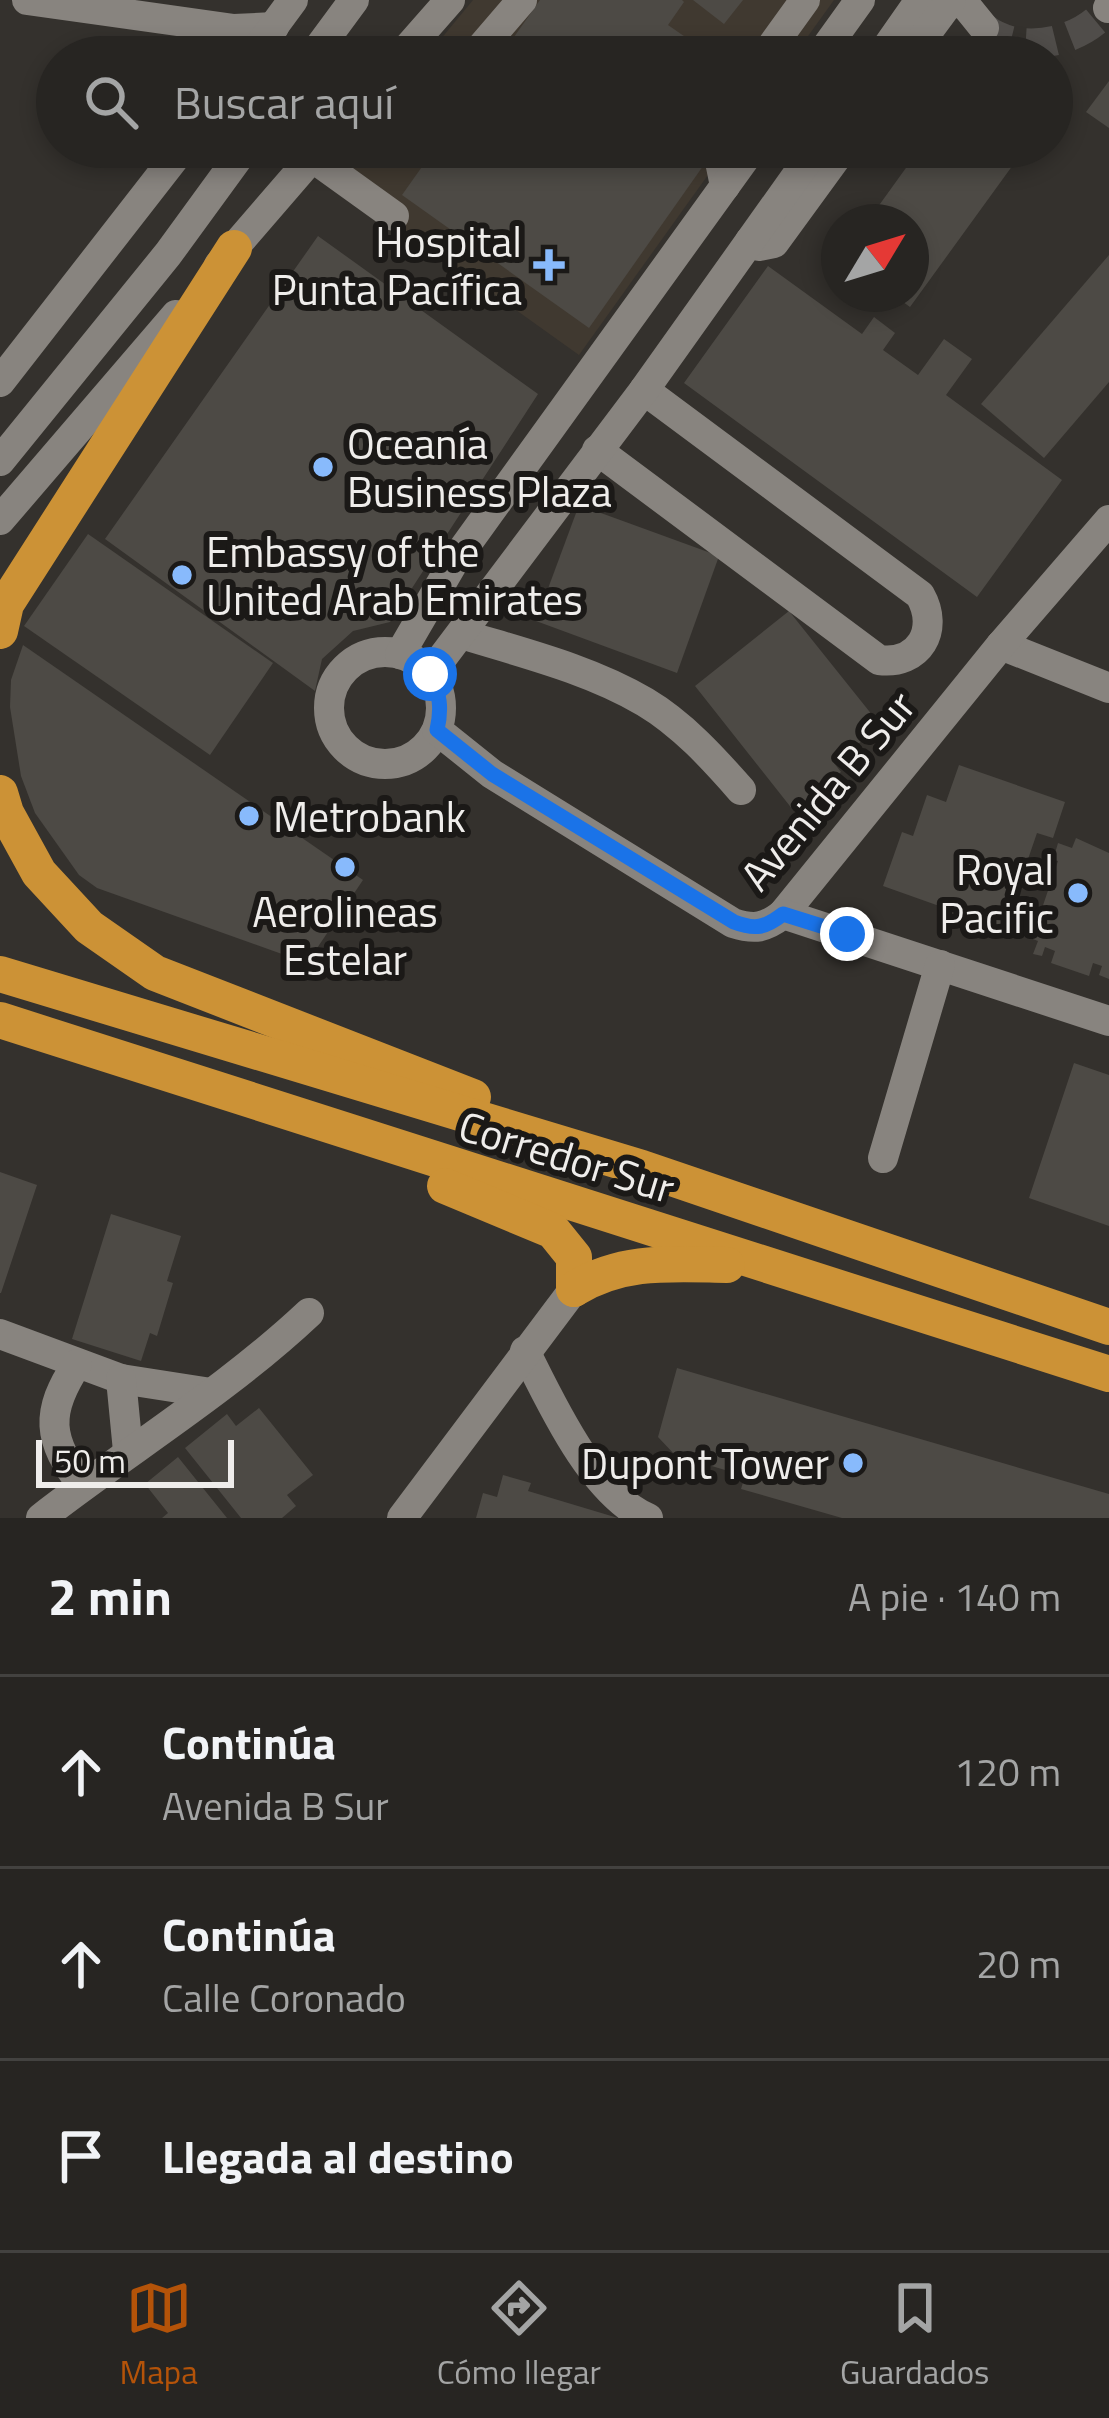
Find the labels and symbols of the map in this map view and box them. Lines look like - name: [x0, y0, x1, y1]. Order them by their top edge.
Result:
- north arrow: [821, 204, 929, 312]
- place label: Hospital Punta Pacífica: [272, 209, 522, 321]
- marker: Hospital Punta Pacífica: [533, 249, 565, 281]
- place label: Oceanía Business Plaza: [347, 411, 612, 523]
- marker: Oceanía Business Plaza: [310, 454, 336, 480]
- place label: Embassy of the United Arab Emirates: [206, 519, 583, 631]
- marker: Embassy of the United Arab Emirates: [169, 562, 195, 588]
- route start: [403, 647, 457, 701]
- street label: Avenida B Sur: [724, 676, 930, 904]
- place label: Metrobank: [273, 784, 466, 848]
- marker: Metrobank: [236, 803, 262, 829]
- place label: Royal Pacific: [939, 837, 1054, 949]
- marker: Aerolineas Estelar: [332, 854, 358, 880]
- place label: Aerolineas Estelar: [252, 879, 438, 991]
- marker: Royal Pacific: [1065, 880, 1091, 906]
- route end: [820, 907, 874, 961]
- street label: Corredor Sur: [451, 1093, 683, 1219]
- place label: Dupont Tower: [581, 1431, 829, 1495]
- scale bar: [36, 1434, 234, 1487]
- marker: Dupont Tower: [840, 1450, 866, 1476]

